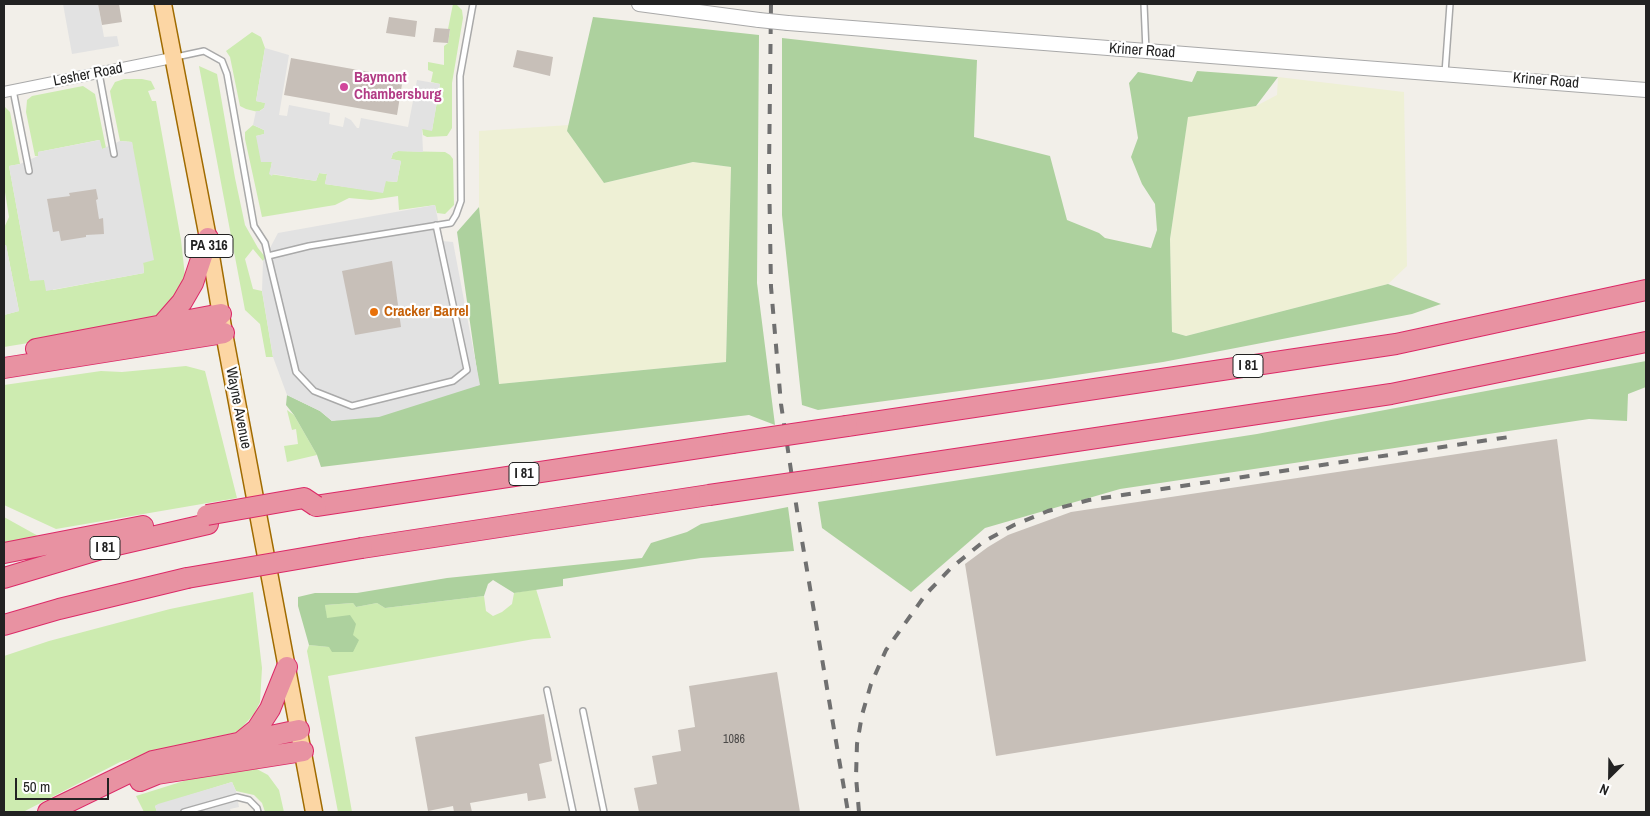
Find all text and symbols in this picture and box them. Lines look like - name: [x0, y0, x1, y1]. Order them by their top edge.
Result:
- street label: Kriner Road: [1108, 40, 1176, 62]
- street label: Lesher Road: [52, 59, 124, 91]
- place label: Baymont Chambersburg: [354, 69, 441, 104]
- street label: Kriner Road: [1512, 69, 1580, 93]
- marker: Baymont Chambersburg: [338, 81, 350, 93]
- road number: PA 316: [185, 235, 233, 258]
- place label: Cracker Barrel: [384, 303, 469, 321]
- marker: Cracker Barrel: [368, 306, 380, 318]
- road number: I 81: [1233, 354, 1263, 378]
- street label: Wayne Avenue: [221, 366, 255, 450]
- road number: I 81: [509, 462, 539, 486]
- road number: I 81: [90, 536, 120, 560]
- house number: 1086: [723, 733, 745, 747]
- north arrow: [1585, 751, 1635, 801]
- scale bar: [18, 768, 111, 800]
- text: 50 m: [23, 776, 50, 797]
- text: N: [1597, 780, 1611, 800]

